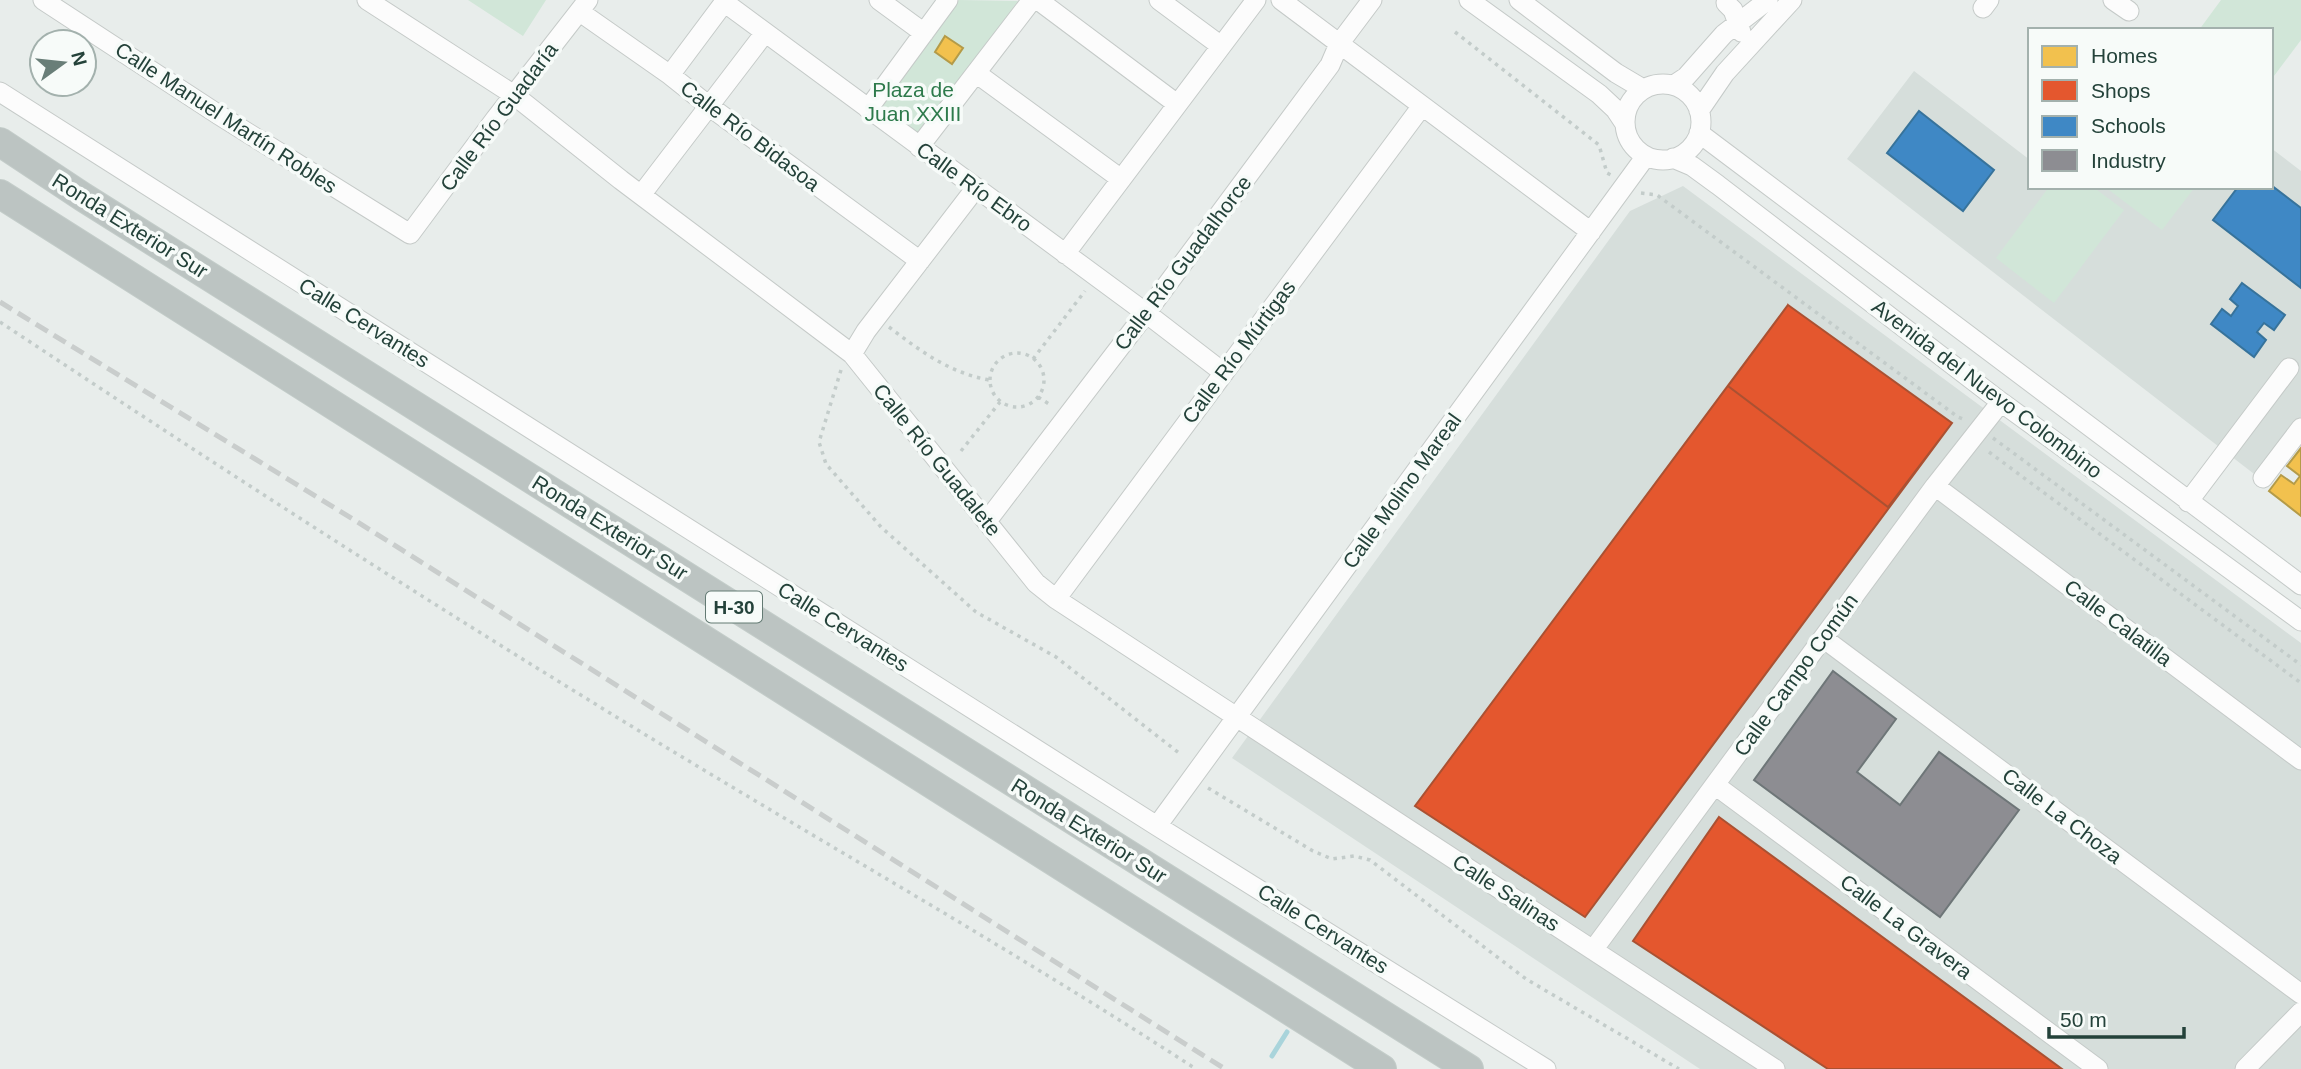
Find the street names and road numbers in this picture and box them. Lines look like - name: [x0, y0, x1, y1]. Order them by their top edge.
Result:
- street label: Calle Manuel Martín Robles: [111, 37, 341, 198]
- street label: Calle Río Guadaría: [435, 38, 562, 195]
- street label: Calle Río Bidasoa: [676, 76, 825, 196]
- street label: Calle Río Ebro: [912, 137, 1036, 236]
- street label: Ronda Exterior Sur: [48, 169, 212, 283]
- street label: Calle Río Guadalhorce: [1109, 171, 1256, 354]
- street label: Calle Cervantes: [295, 273, 434, 372]
- street label: Calle Río Múrtigas: [1177, 276, 1300, 428]
- street label: Avenida del Nuevo Colombino: [1868, 295, 2107, 483]
- street label: Calle Río Guadalete: [869, 379, 1006, 540]
- street label: Calle Molino Mareal: [1338, 409, 1465, 573]
- street label: Ronda Exterior Sur: [528, 471, 692, 585]
- street label: Calle Calatilla: [2060, 575, 2177, 671]
- street label: Calle Cervantes: [774, 577, 913, 676]
- street label: Calle Campo Común: [1729, 589, 1862, 760]
- road number: H-30: [706, 592, 762, 622]
- street label: Calle La Choza: [1998, 763, 2127, 868]
- street label: Ronda Exterior Sur: [1007, 774, 1171, 888]
- street label: Calle Salinas: [1449, 850, 1564, 936]
- street label: Calle La Gravera: [1836, 870, 1977, 984]
- street label: Calle Cervantes: [1254, 879, 1393, 978]

